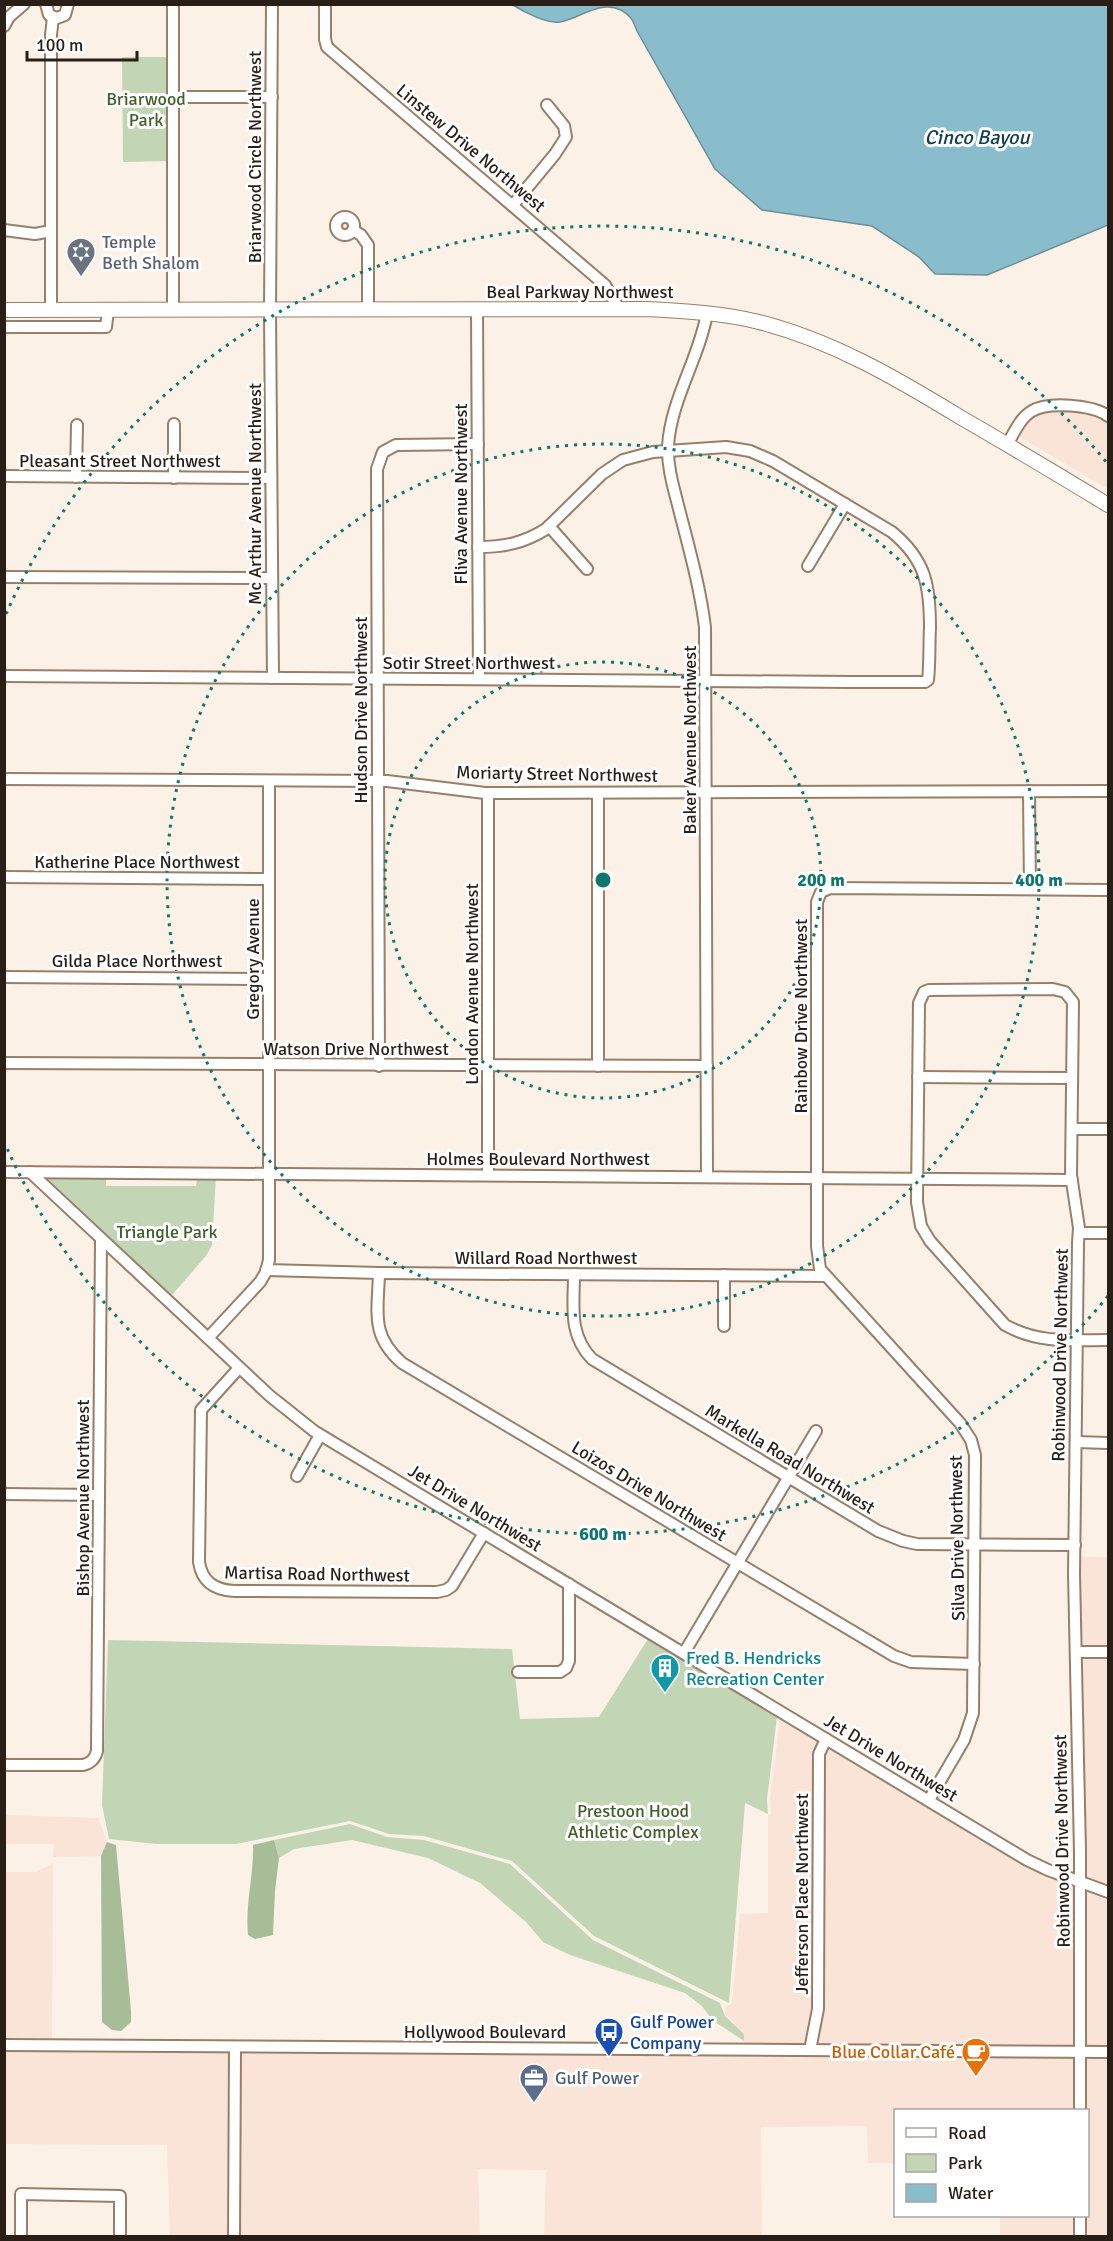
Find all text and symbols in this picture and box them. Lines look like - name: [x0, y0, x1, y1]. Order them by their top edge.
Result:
- scale bar: [27, 24, 136, 62]
- text: 100 m: [36, 34, 83, 56]
- street label: Briarwood Circle Northwest: [244, 51, 266, 263]
- street label: Linstew Drive Northwest: [392, 79, 550, 217]
- park label: Briarwood Park: [106, 88, 186, 131]
- water label: Cinco Bayou: [925, 125, 1031, 150]
- place label: Temple Beth Shalom: [102, 231, 200, 274]
- synagogue icon: Temple Beth Shalom: [65, 236, 97, 278]
- street label: Beal Parkway Northwest: [486, 281, 674, 303]
- street label: Mc Arthur Avenue Northwest: [244, 383, 266, 605]
- street label: Fliva Avenue Northwest: [450, 403, 472, 585]
- street label: Pleasant Street Northwest: [19, 450, 221, 472]
- street label: Hudson Drive Northwest: [350, 616, 372, 804]
- street label: Baker Avenue Northwest: [679, 646, 701, 834]
- street label: Sotir Street Northwest: [383, 652, 555, 674]
- street label: Moriarty Street Northwest: [456, 761, 658, 787]
- street label: Katherine Place Northwest: [34, 851, 240, 873]
- text: 200 m: [797, 869, 845, 891]
- text: 400 m: [1015, 869, 1063, 891]
- centre of rings: [593, 870, 613, 890]
- street label: London Avenue Northwest: [461, 883, 483, 1085]
- street label: Gregory Avenue: [242, 898, 264, 1020]
- street label: Rainbow Drive Northwest: [790, 919, 812, 1113]
- street label: Gilda Place Northwest: [52, 950, 222, 972]
- street label: Watson Drive Northwest: [263, 1038, 449, 1060]
- street label: Holmes Boulevard Northwest: [426, 1148, 650, 1170]
- park label: Triangle Park: [117, 1221, 217, 1243]
- street label: Willard Road Northwest: [455, 1247, 637, 1269]
- street label: Robinwood Drive Northwest: [1047, 1248, 1073, 1462]
- street label: Bishop Avenue Northwest: [72, 1400, 94, 1596]
- street label: Markella Road Northwest: [701, 1400, 879, 1518]
- street label: Loizos Drive Northwest: [568, 1436, 730, 1546]
- street label: Silva Drive Northwest: [945, 1455, 969, 1621]
- street label: Jet Drive Northwest: [404, 1459, 546, 1557]
- text: 600 m: [579, 1523, 627, 1545]
- street label: Martisa Road Northwest: [224, 1561, 410, 1587]
- place label: Fred B. Hendricks Recreation Center: [686, 1647, 824, 1690]
- building icon: Fred B. Hendricks Recreation Center: [649, 1652, 681, 1694]
- street label: Jet Drive Northwest: [820, 1709, 962, 1807]
- street label: Robinwood Drive Northwest: [1049, 1734, 1075, 1948]
- street label: Jefferson Place Northwest: [791, 1793, 813, 1995]
- park label: Prestoon Hood Athletic Complex: [567, 1800, 699, 1843]
- place label: Gulf Power Company: [630, 2011, 714, 2054]
- bus stop icon: Gulf Power Company: [593, 2016, 625, 2058]
- street label: Hollywood Boulevard: [404, 2021, 566, 2043]
- cafe icon: Blue Collar Café: [960, 2036, 992, 2078]
- place label: Blue Collar Café: [831, 2041, 955, 2063]
- office icon: Gulf Power: [518, 2062, 550, 2104]
- place label: Gulf Power: [555, 2067, 639, 2089]
- legend: [894, 2109, 1089, 2217]
- text: Road: [948, 2122, 987, 2144]
- text: Park: [948, 2152, 983, 2174]
- text: Water: [948, 2182, 994, 2204]

